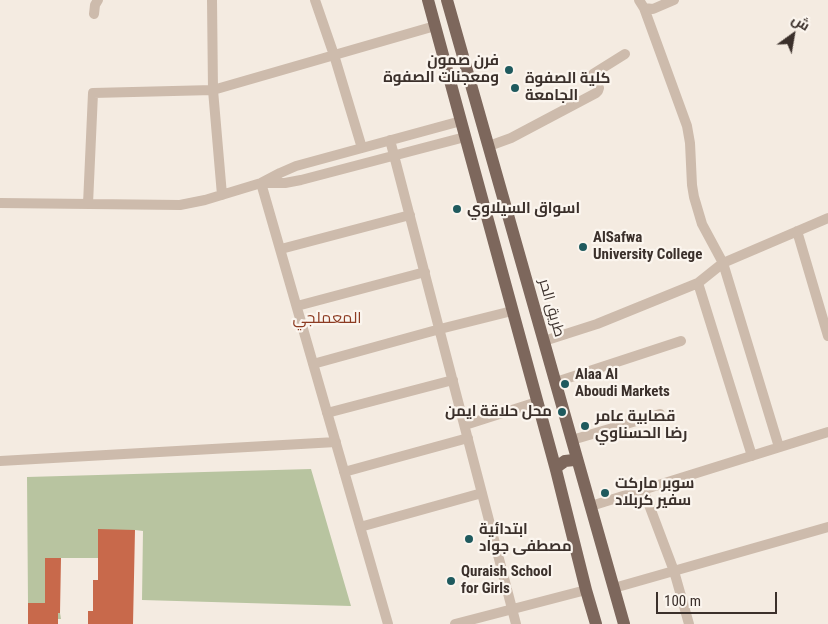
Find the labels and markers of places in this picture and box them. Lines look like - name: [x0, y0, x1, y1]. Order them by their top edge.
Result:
- place label: فرن صمون ومعجنات الصفوة: [383, 52, 499, 87]
- marker: فرن صمون ومعجنات الصفوة: [503, 64, 515, 76]
- place label: كلية الصفوة الجامعة: [525, 70, 611, 105]
- marker: كلية الصفوة الجامعة: [509, 82, 521, 94]
- place label: اسواق السيلاوي: [467, 200, 580, 218]
- marker: اسواق السيلاوي: [451, 203, 463, 215]
- place label: AlSafwa University College: [593, 229, 702, 264]
- marker: AlSafwa University College: [577, 241, 589, 253]
- place label: Alaa Al Aboudi Markets: [575, 366, 670, 401]
- marker: Alaa Al Aboudi Markets: [559, 378, 571, 390]
- place label: محل حلاقة ايمن: [445, 403, 552, 421]
- marker: محل حلاقة ايمن: [556, 406, 568, 418]
- place label: قصابية عامر رضا الحسناوي: [595, 408, 687, 443]
- marker: قصابية عامر رضا الحسناوي: [579, 420, 591, 432]
- place label: سوبر ماركت سفير كربلاد: [615, 475, 694, 510]
- marker: سوبر ماركت سفير كربلاد: [599, 487, 611, 499]
- place label: ابتدائية مصطفى جواد: [479, 521, 572, 556]
- marker: ابتدائية مصطفى جواد: [463, 533, 475, 545]
- place label: Quraish School for Girls: [461, 563, 552, 598]
- marker: Quraish School for Girls: [445, 575, 457, 587]

